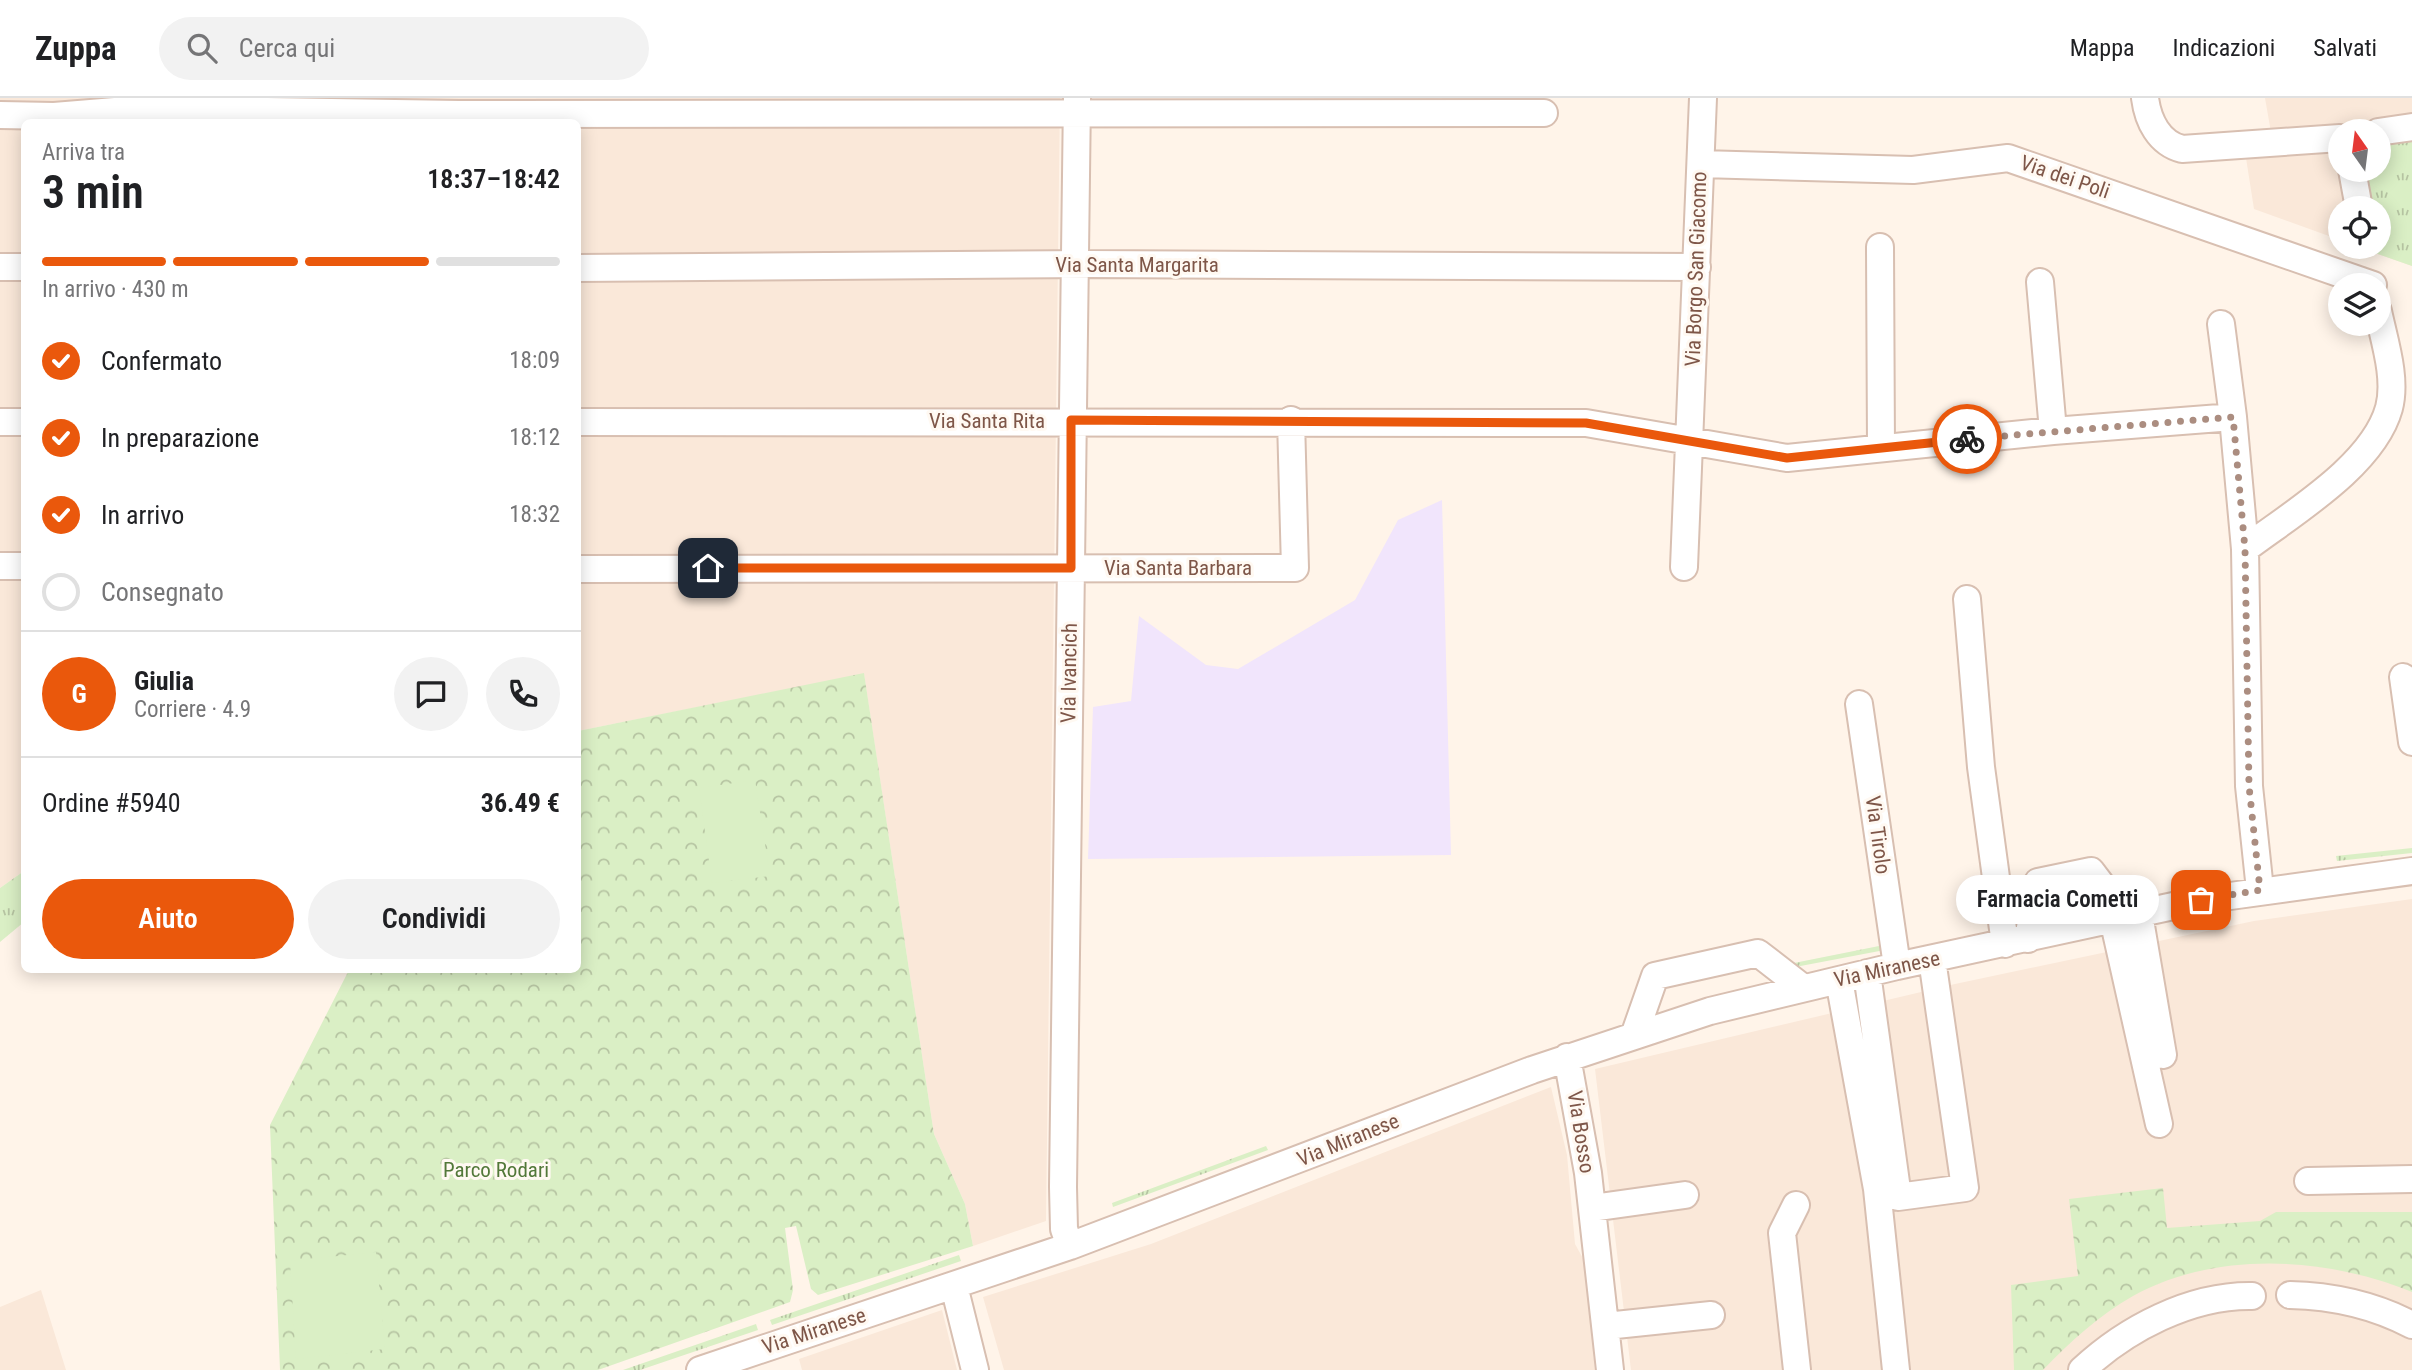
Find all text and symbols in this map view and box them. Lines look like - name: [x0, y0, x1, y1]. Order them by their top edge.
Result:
- search box: [159, 17, 649, 80]
- text: Zuppa: [35, 29, 117, 68]
- icon: search: [183, 29, 221, 67]
- text: Cerca qui: [239, 33, 335, 63]
- text: Mappa: [2070, 34, 2135, 62]
- text: Indicazioni: [2173, 34, 2275, 62]
- text: Salvati: [2313, 34, 2377, 62]
- north arrow: [2328, 119, 2390, 182]
- map controls: [2328, 119, 2391, 336]
- text: Arriva tra: [42, 139, 125, 166]
- street label: Via dei Poli: [2017, 151, 2113, 203]
- text: 18:37–18:42: [427, 164, 560, 194]
- text: 3 min: [42, 165, 144, 219]
- street label: Via Borgo San Giacomo: [1681, 171, 1711, 367]
- button: locate: [2328, 196, 2391, 259]
- street label: Via Santa Margarita: [1055, 253, 1219, 277]
- button: layers: [2328, 273, 2391, 336]
- text: In arrivo · 430 m: [42, 276, 189, 303]
- icon: check: [42, 342, 80, 380]
- text: Confermato: [101, 346, 222, 376]
- text: 18:09: [509, 347, 560, 374]
- courier: [1932, 404, 2002, 474]
- street label: Via Santa Rita: [929, 409, 1045, 433]
- icon: check: [42, 419, 80, 457]
- icon: bike: [1948, 420, 1986, 458]
- text: In preparazione: [101, 423, 259, 453]
- text: 18:12: [509, 424, 560, 451]
- icon: check: [42, 496, 80, 534]
- text: In arrivo: [101, 500, 184, 530]
- text: 18:32: [509, 501, 560, 528]
- pin: [678, 538, 738, 598]
- icon: home: [689, 549, 727, 587]
- street label: Via Santa Barbara: [1104, 556, 1252, 580]
- text: Consegnato: [101, 577, 224, 607]
- street label: Via Ivancich: [1056, 623, 1082, 723]
- button: chat: [394, 657, 468, 731]
- button: phone: [486, 657, 560, 731]
- text: Giulia: [134, 666, 194, 696]
- text: G: [71, 679, 87, 709]
- text: Corriere · 4.9: [134, 696, 251, 723]
- text: Ordine #5940: [42, 788, 181, 818]
- text: 36.49 €: [481, 788, 560, 818]
- street label: Via Tirolo: [1861, 794, 1895, 876]
- pin: [2171, 870, 2231, 930]
- callout: Farmacia Cometti: [1956, 876, 2159, 924]
- button: Aiuto: [42, 879, 294, 959]
- button: Condividi: [308, 879, 560, 959]
- icon: bag: [2182, 881, 2220, 919]
- text: Farmacia Cometti: [1977, 886, 2138, 913]
- street label: Via Miranese: [1832, 946, 1942, 992]
- street label: Via Bosso: [1563, 1089, 1599, 1175]
- street label: Via Miranese: [1294, 1109, 1403, 1171]
- park label: Parco Rodari: [443, 1158, 549, 1182]
- street label: Via Miranese: [759, 1303, 869, 1359]

